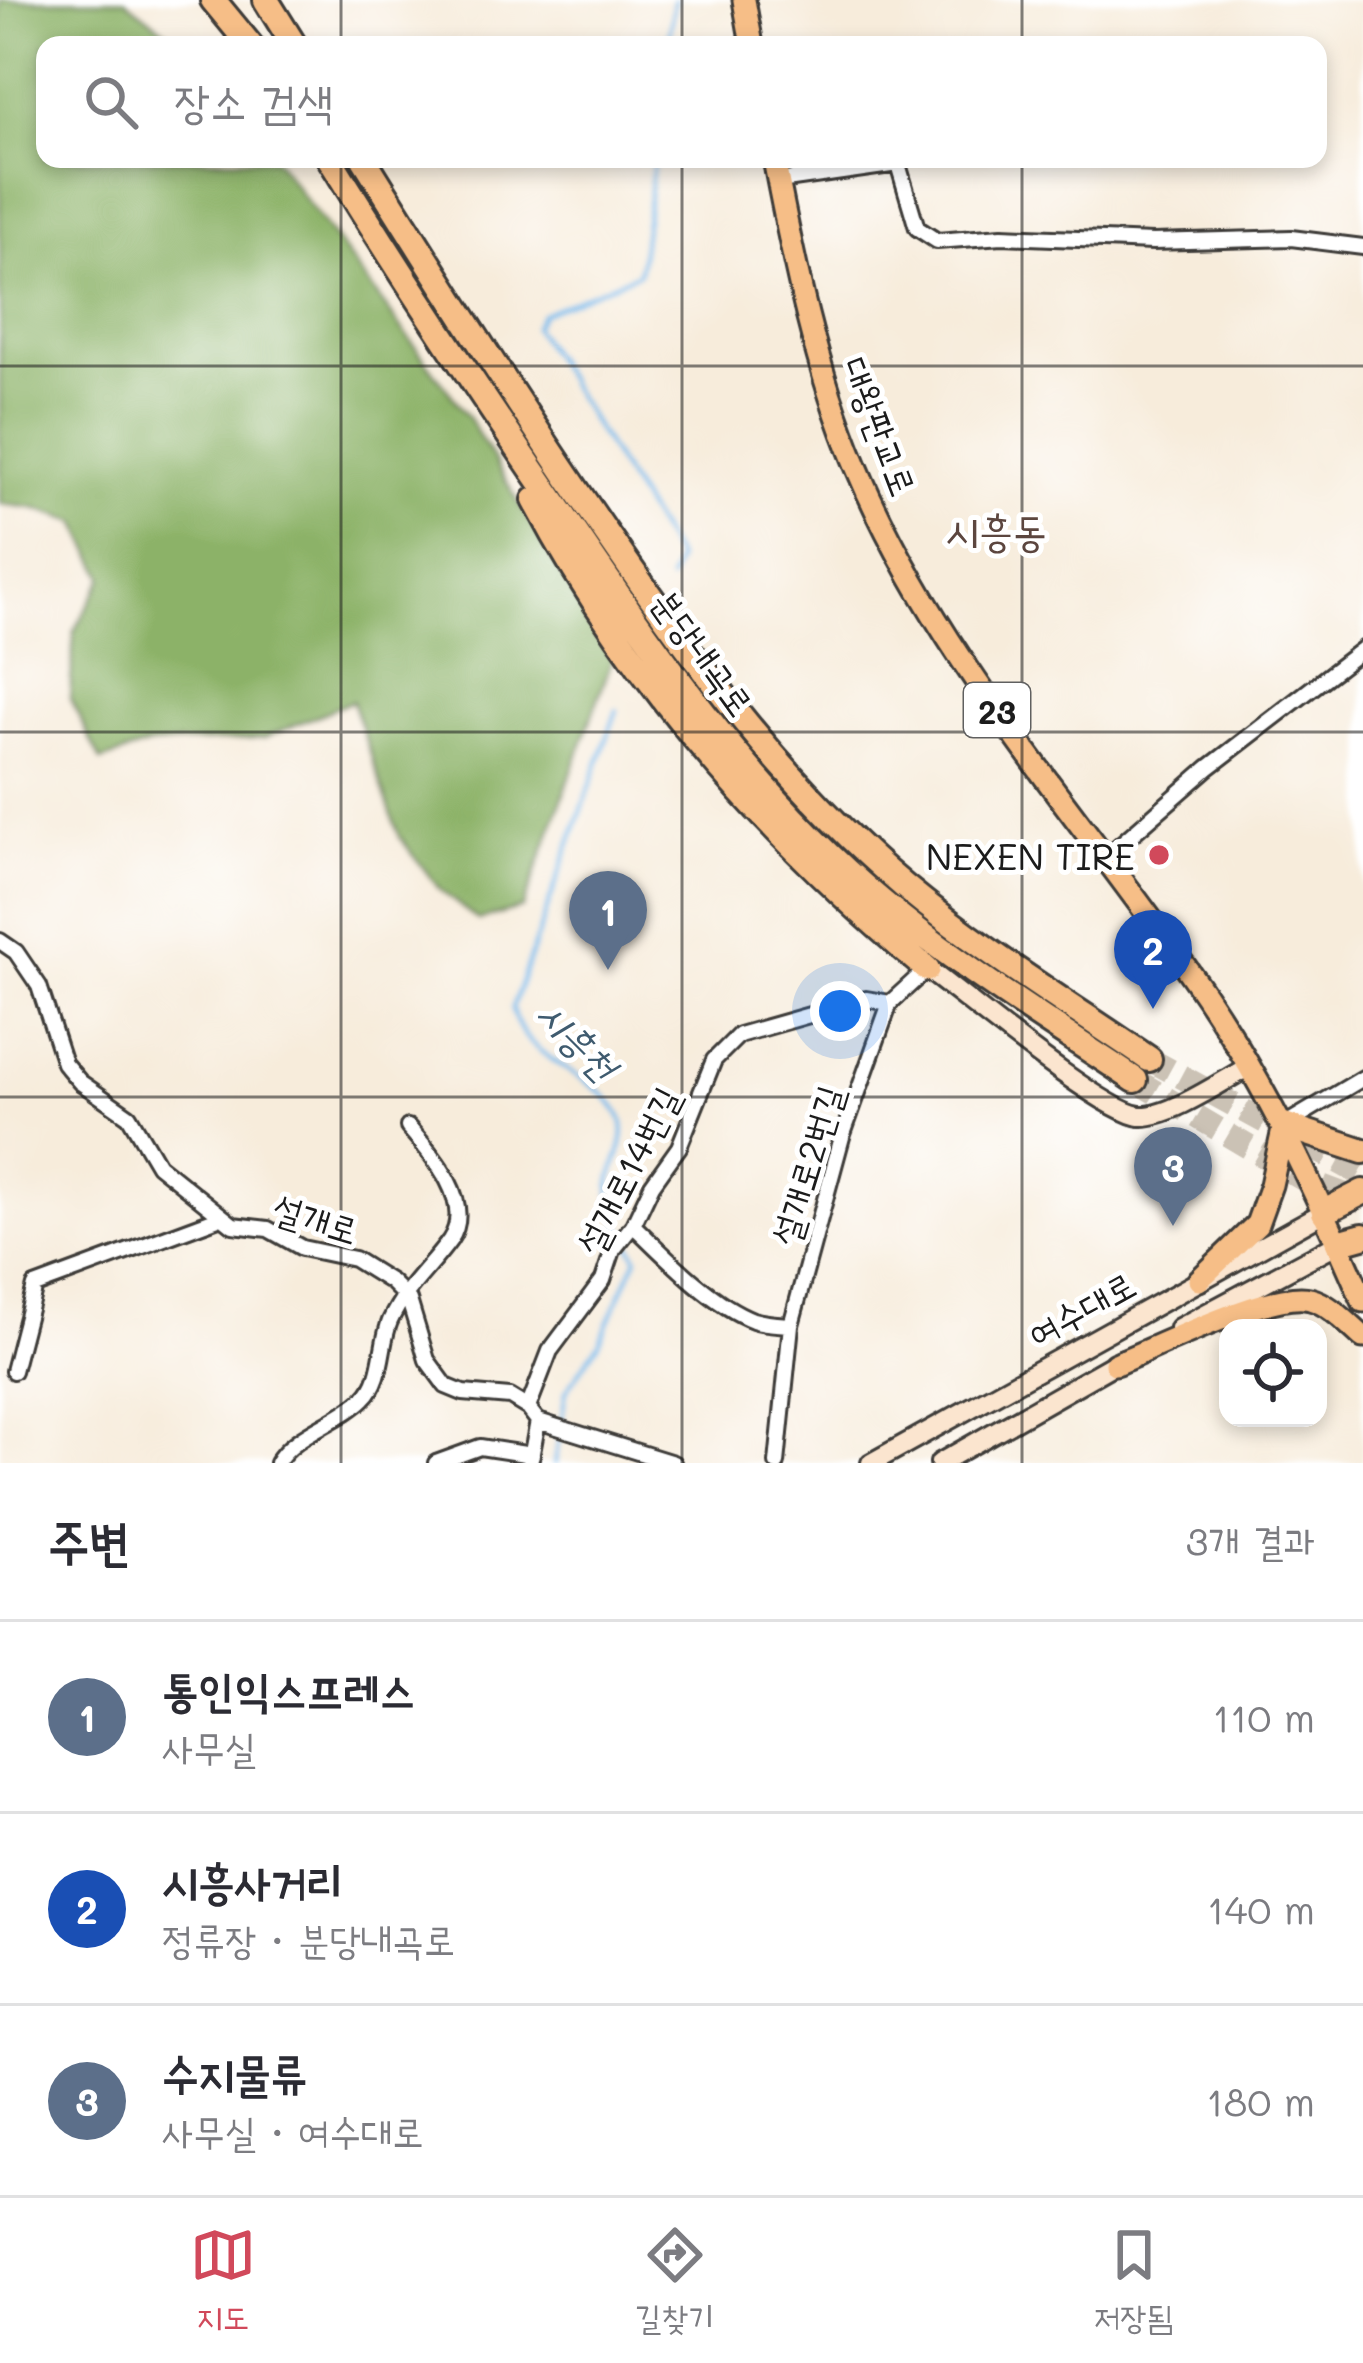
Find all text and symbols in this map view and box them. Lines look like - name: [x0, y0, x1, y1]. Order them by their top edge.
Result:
- search box: [36, 36, 1327, 168]
- icon: search: [78, 69, 144, 135]
- text: 장소 검색: [174, 71, 333, 129]
- street label: 대왕판교로: [833, 350, 929, 502]
- district label: 시흥동: [945, 502, 1047, 557]
- street label: 분당내곡로: [642, 580, 766, 724]
- road number: 23: [964, 683, 1030, 737]
- place label: NEXEN TIRE: [926, 832, 1135, 879]
- marker: NEXEN TIRE: [1146, 842, 1172, 868]
- pin: 1: [569, 871, 647, 970]
- pin: 2: [1114, 910, 1192, 1009]
- your location: [810, 981, 870, 1041]
- water label: 시흥천: [527, 988, 632, 1093]
- street label: 설개로14번길: [565, 1078, 689, 1262]
- street label: 설개로2번길: [759, 1079, 853, 1251]
- pin: 3: [1134, 1127, 1212, 1226]
- street label: 설개로: [268, 1183, 364, 1253]
- street label: 여수대로: [1019, 1259, 1143, 1357]
- map controls: [1219, 1319, 1327, 1427]
- button: locate: [1219, 1319, 1327, 1427]
- text: 주변: [48, 1506, 130, 1573]
- text: 3개 결과: [1186, 1514, 1315, 1565]
- text: 통인익스프레스: [162, 1659, 415, 1717]
- text: 1: [78, 1691, 96, 1742]
- text: 110 m: [1213, 1691, 1315, 1742]
- text: 사무실: [162, 1721, 256, 1772]
- text: 시흥사거리: [162, 1851, 343, 1909]
- text: 2: [76, 1883, 98, 1934]
- text: 140 m: [1207, 1883, 1315, 1934]
- text: 정류장 · 분당내곡로: [162, 1913, 455, 1964]
- text: 수지물류: [162, 2043, 307, 2101]
- text: 3: [75, 2075, 99, 2126]
- text: 180 m: [1206, 2075, 1315, 2126]
- text: 사무실 · 여수대로: [162, 2105, 424, 2156]
- tab: 지도: [190, 2222, 256, 2340]
- tab: 길찾기: [635, 2222, 715, 2340]
- tab: 저장됨: [1094, 2222, 1173, 2340]

